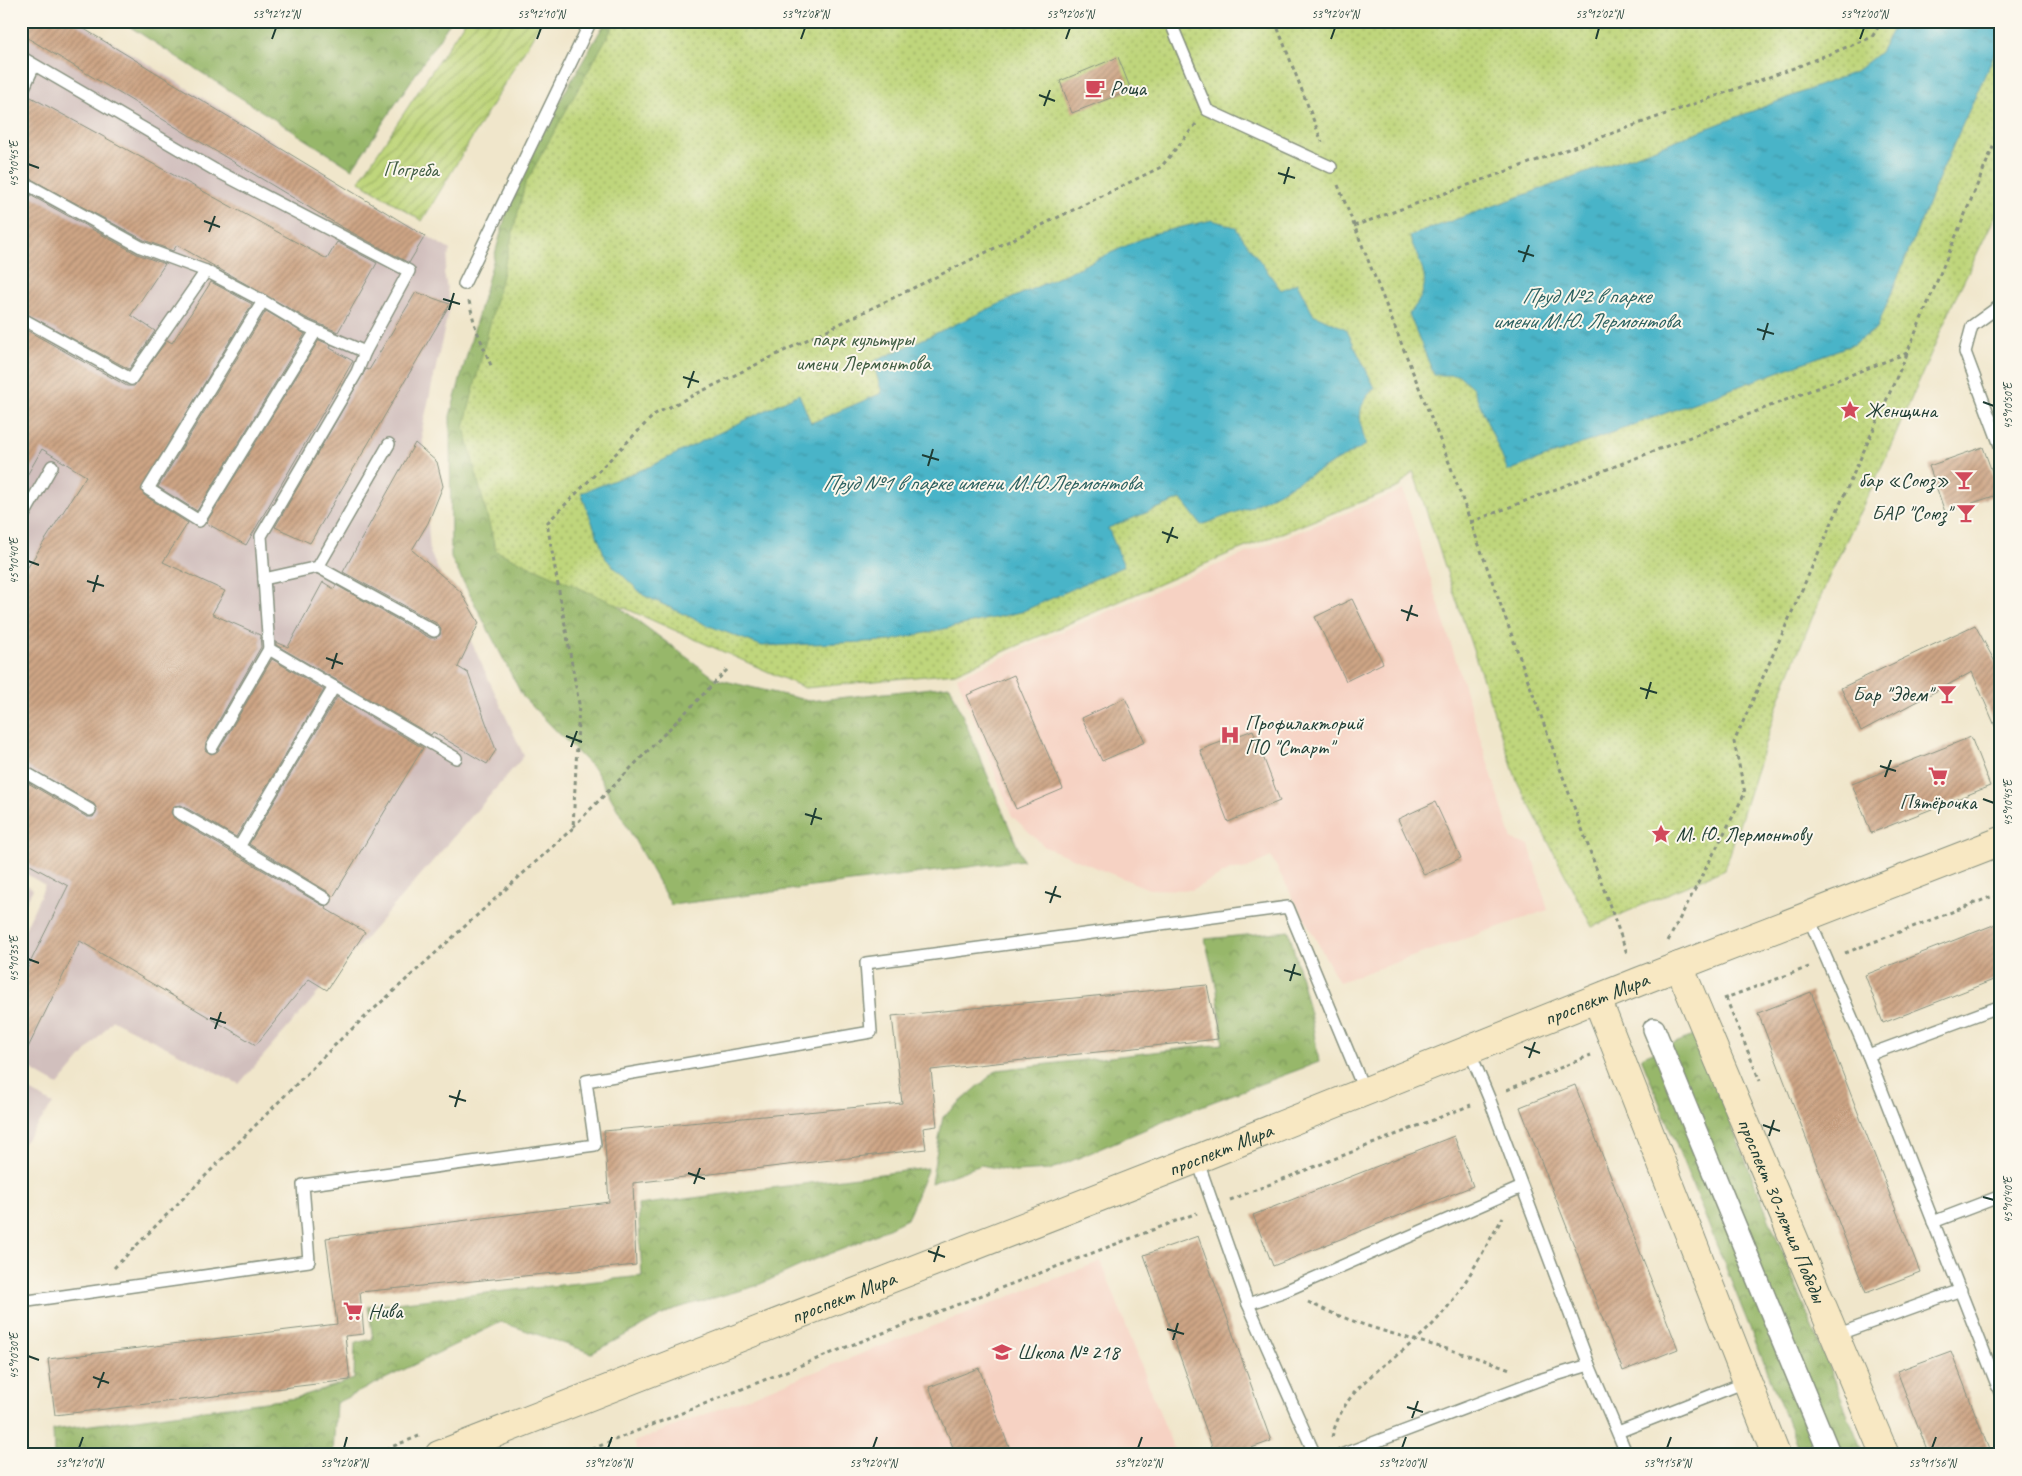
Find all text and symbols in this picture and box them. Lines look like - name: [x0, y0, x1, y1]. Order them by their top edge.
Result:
- text: 53°12'12"N: [252, 6, 301, 22]
- text: 53°12'10"N: [517, 6, 566, 22]
- text: 53°12'08"N: [781, 6, 830, 22]
- text: 53°12'06"N: [1046, 6, 1095, 22]
- text: 53°12'04"N: [1311, 6, 1360, 22]
- text: 53°12'02"N: [1575, 6, 1624, 22]
- text: 53°12'00"N: [1840, 6, 1889, 22]
- place label: Роща: [1110, 75, 1147, 101]
- cafe icon: Роща: [1084, 77, 1106, 99]
- text: 45°10'45"E: [6, 139, 22, 187]
- park label: Погреба: [383, 156, 441, 182]
- water label: Пруд №2 в парке имени М.Ю. Лермонтова: [1492, 282, 1682, 335]
- park label: парк культуры имени Лермонтова: [795, 326, 932, 376]
- text: 45°10'50"E: [2000, 381, 2016, 429]
- place label: Женщина: [1865, 397, 1939, 423]
- place icon: Женщина: [1839, 399, 1861, 421]
- place label: бар «Союз»: [1858, 467, 1949, 494]
- water label: Пруд №1 в парке имени М.Ю.Лермонтова: [823, 469, 1144, 497]
- bar icon: бар «Союз»: [1953, 469, 1975, 491]
- place label: БАР "Союз": [1871, 500, 1955, 527]
- bar icon: БАР "Союз": [1955, 502, 1977, 524]
- text: 45°10'40"E: [6, 536, 22, 584]
- place label: Бар "Эдем": [1853, 681, 1936, 707]
- bar icon: Бар "Эдем": [1936, 683, 1958, 705]
- place label: Профилакторий ПО "Старт": [1245, 710, 1364, 760]
- hospital icon: Профилакторий ПО "Старт": [1219, 724, 1241, 746]
- supermarket icon: Пятёрочка: [1927, 765, 1949, 787]
- text: 45°10'45"E: [2000, 778, 2016, 826]
- place label: Пятёрочка: [1900, 789, 1978, 815]
- place label: М. Ю. Лермонтову: [1676, 821, 1813, 847]
- place icon: М. Ю. Лермонтову: [1650, 823, 1672, 845]
- text: 45°10'35"E: [6, 934, 22, 982]
- street label: проспект Мира: [1540, 965, 1654, 1031]
- street label: проспект 30-летия Победы: [1732, 1114, 1833, 1308]
- street label: проспект Мира: [1164, 1116, 1278, 1182]
- text: 45°10'40"E: [2000, 1175, 2016, 1223]
- street label: проспект Мира: [787, 1264, 901, 1329]
- place label: Нива: [368, 1298, 404, 1324]
- supermarket icon: Нива: [342, 1300, 364, 1322]
- text: 45°10'30"E: [6, 1331, 22, 1379]
- place label: Школа № 218: [1017, 1339, 1122, 1365]
- school or university icon: Школа № 218: [991, 1341, 1013, 1363]
- text: 53°12'10"N: [55, 1455, 104, 1471]
- text: 53°12'08"N: [320, 1455, 369, 1471]
- text: 53°12'06"N: [584, 1455, 633, 1471]
- text: 53°12'04"N: [849, 1455, 898, 1471]
- text: 53°12'02"N: [1114, 1455, 1163, 1471]
- text: 53°12'00"N: [1378, 1455, 1427, 1471]
- text: 53°11'58"N: [1643, 1455, 1692, 1471]
- text: 53°11'56"N: [1908, 1455, 1957, 1471]

